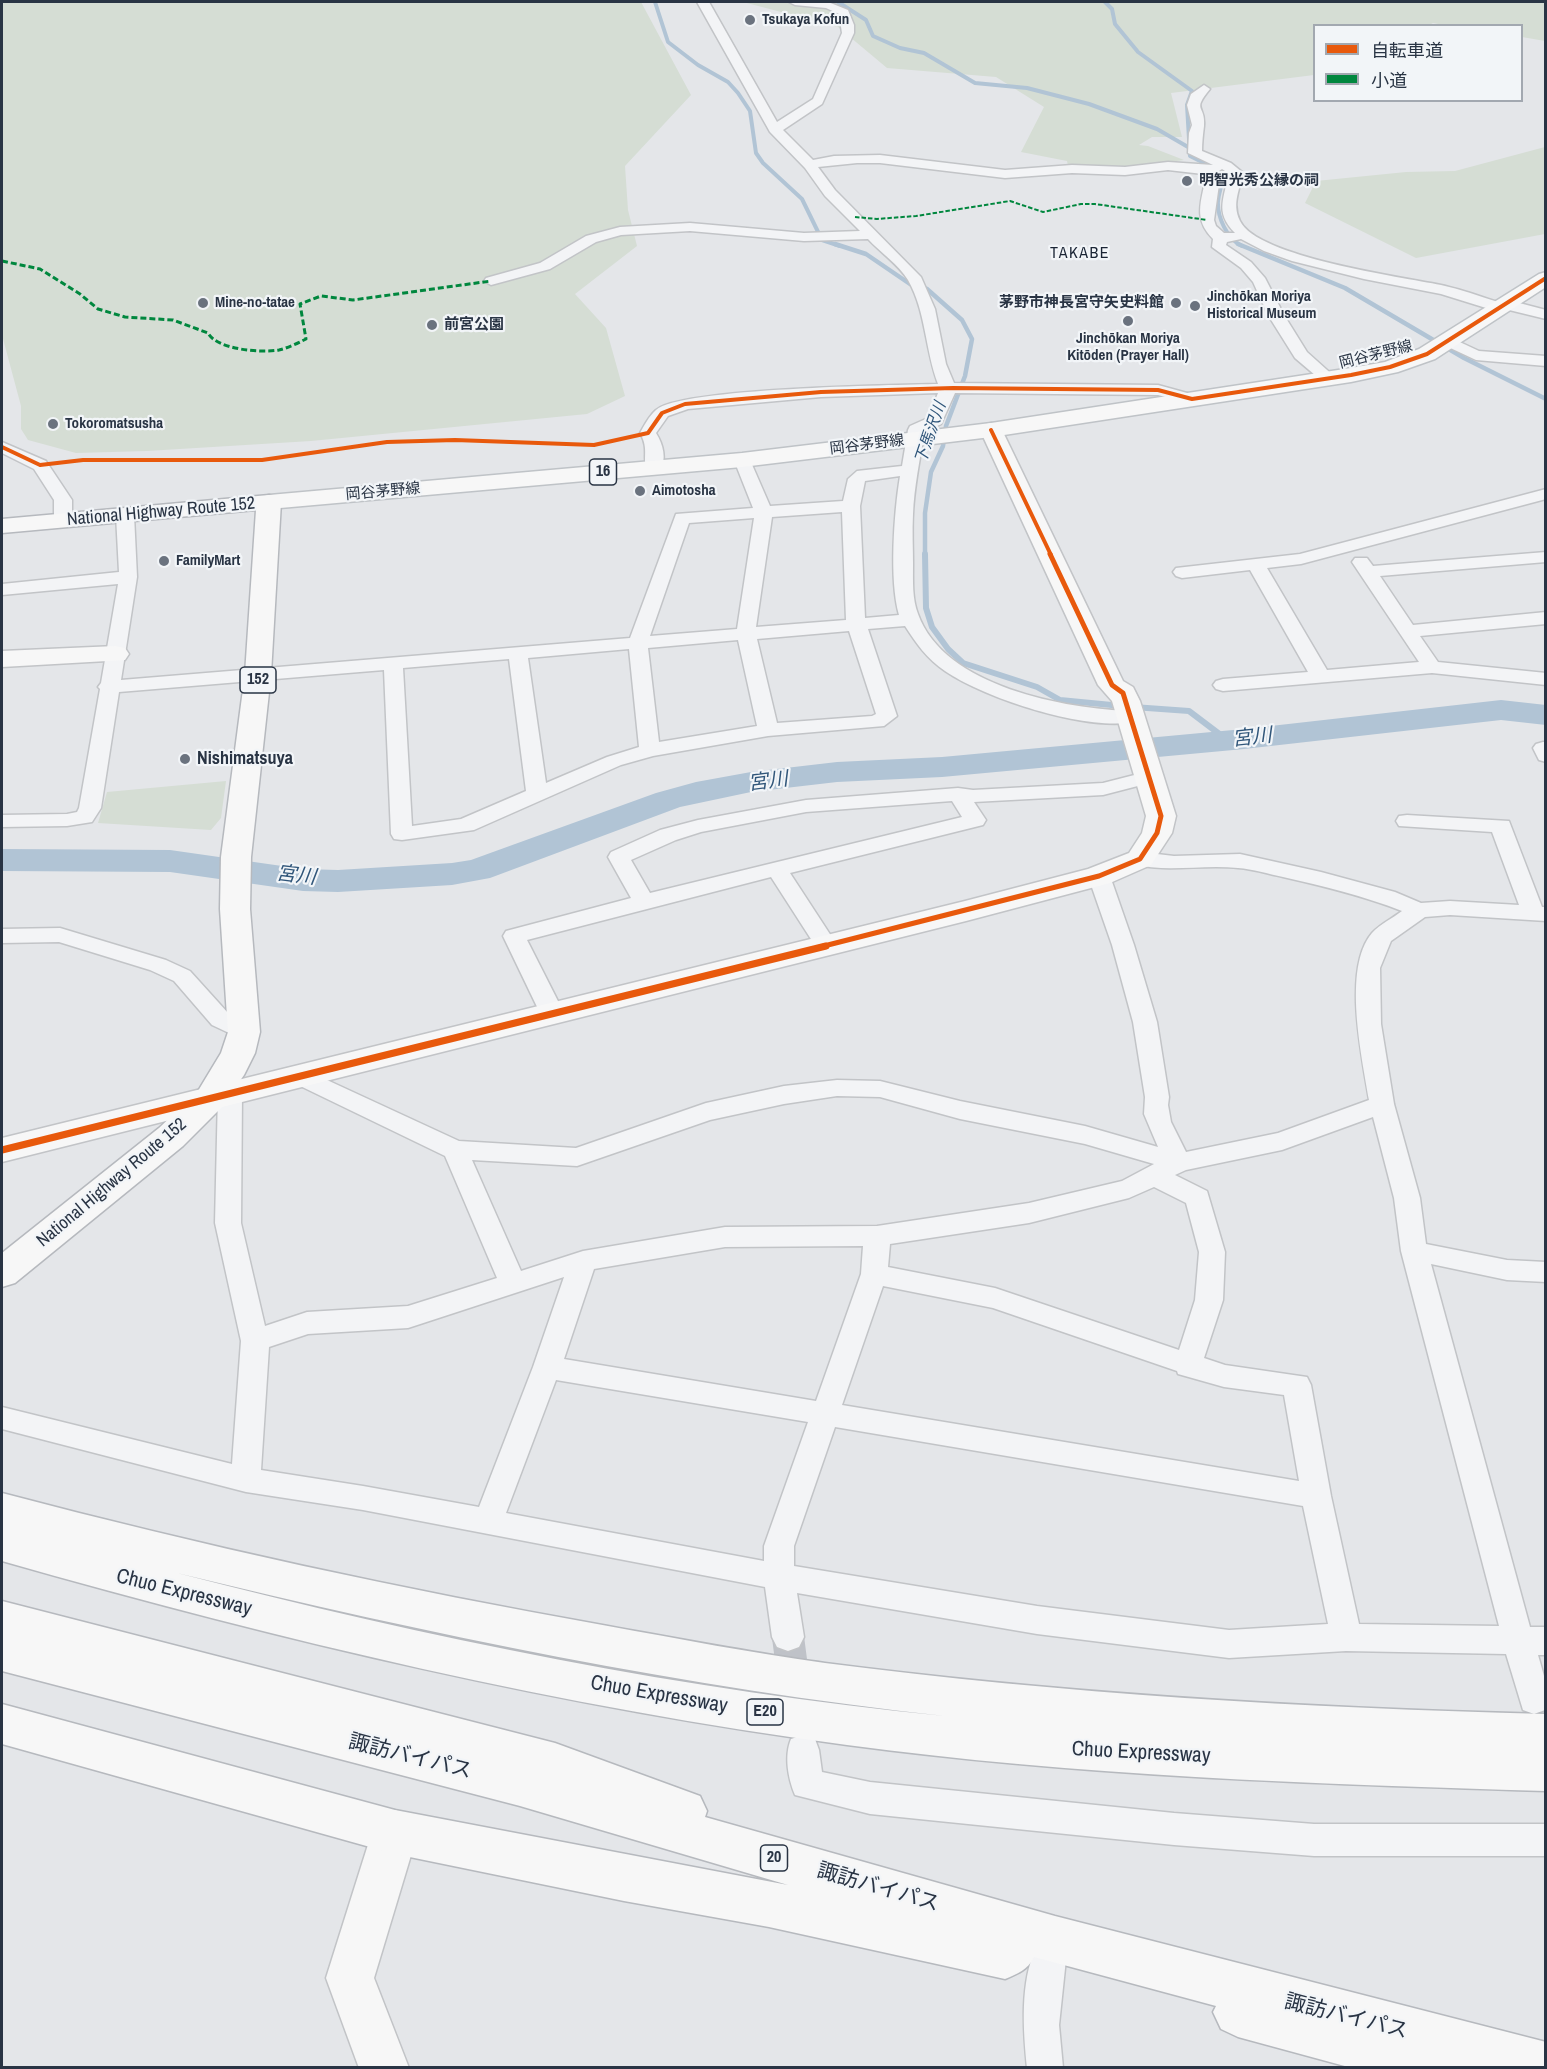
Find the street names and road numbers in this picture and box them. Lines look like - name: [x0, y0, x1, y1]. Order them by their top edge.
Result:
- street label: 岡谷茅野線: [1337, 337, 1415, 373]
- street label: 岡谷茅野線: [829, 431, 905, 459]
- road number: 16: [590, 459, 616, 485]
- street label: 岡谷茅野線: [345, 480, 421, 504]
- street label: National Highway Route 152: [66, 493, 256, 531]
- road number: 152: [240, 667, 276, 693]
- street label: National Highway Route 152: [33, 1114, 191, 1252]
- street label: Chuo Expressway: [114, 1564, 254, 1622]
- street label: Chuo Expressway: [588, 1671, 730, 1719]
- road number: E20: [747, 1699, 783, 1725]
- street label: 諏訪バイパス: [346, 1730, 474, 1784]
- street label: Chuo Expressway: [1071, 1737, 1211, 1769]
- road number: 20: [760, 1845, 788, 1871]
- street label: 諏訪バイパス: [814, 1859, 942, 1917]
- street label: 諏訪バイパス: [1282, 1990, 1410, 2044]

